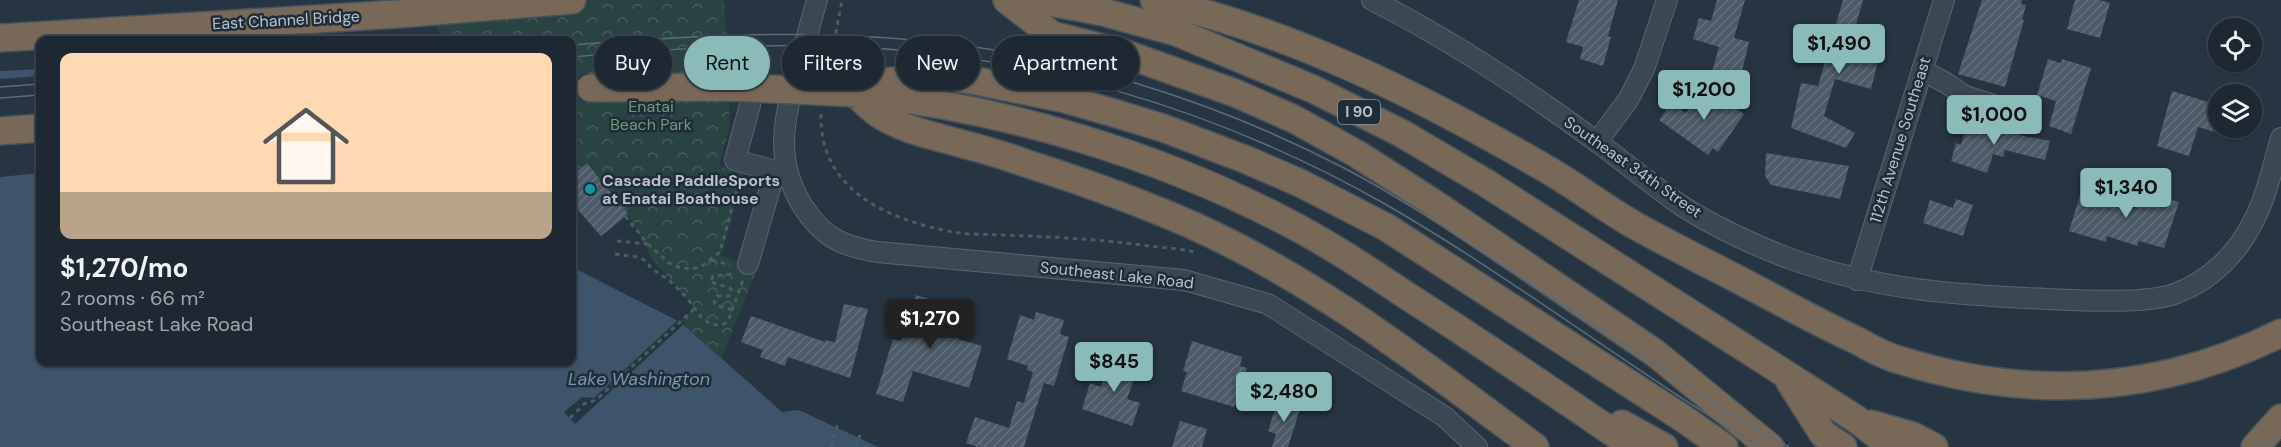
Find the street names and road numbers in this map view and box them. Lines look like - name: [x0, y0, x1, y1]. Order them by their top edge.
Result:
- street label: East Channel Bridge: [212, 6, 360, 34]
- street label: 112th Avenue Southeast: [1865, 54, 1935, 226]
- road number: I 90: [1338, 100, 1380, 124]
- street label: Southeast 34th Street: [1560, 111, 1706, 223]
- street label: Southeast Lake Road: [1039, 256, 1195, 294]

